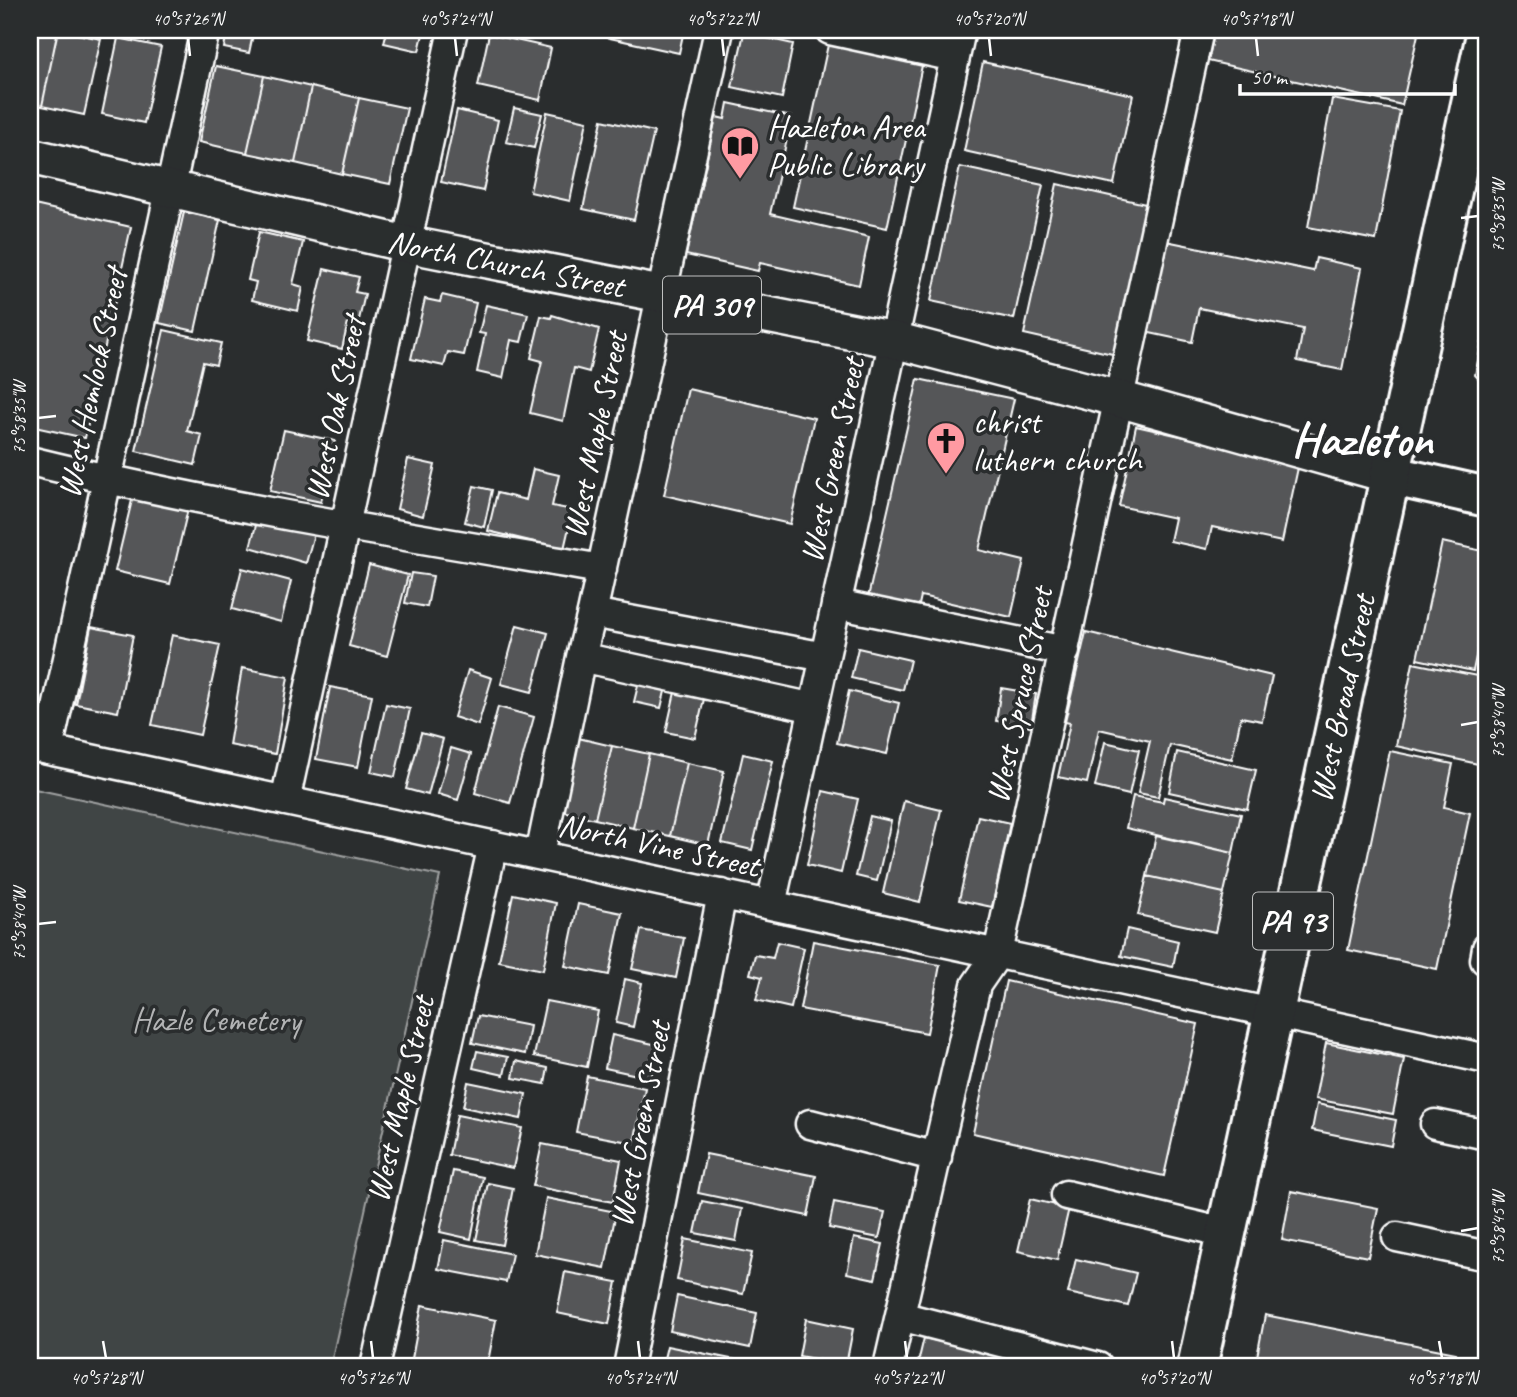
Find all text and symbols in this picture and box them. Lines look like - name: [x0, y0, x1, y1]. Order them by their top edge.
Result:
- text: 40°57'26"N: [153, 8, 227, 30]
- text: 40°57'24"N: [420, 8, 494, 30]
- text: 40°57'22"N: [687, 8, 761, 30]
- text: 40°57'20"N: [954, 8, 1028, 30]
- text: 40°57'18"N: [1221, 8, 1295, 30]
- scale bar: [1240, 52, 1456, 96]
- text: 50 m: [1251, 64, 1289, 90]
- place label: Hazleton Area Public Library: [767, 106, 926, 186]
- library icon: Hazleton Area Public Library: [719, 125, 761, 180]
- text: 75°58'35"W: [1487, 176, 1509, 253]
- street label: North Church Street: [384, 219, 630, 308]
- street label: West Hemlock Street: [47, 260, 138, 502]
- road number: PA 309: [663, 276, 761, 334]
- street label: West Oak Street: [295, 308, 376, 504]
- street label: West Maple Street: [553, 325, 638, 542]
- street label: West Green Street: [790, 351, 875, 566]
- text: 75°58'35"W: [8, 378, 30, 455]
- place label: christ luthern church: [973, 401, 1143, 481]
- district label: Hazleton: [1292, 410, 1434, 469]
- church icon: christ luthern church: [925, 420, 967, 475]
- street label: West Spruce Street: [976, 580, 1063, 807]
- street label: West Broad Street: [1299, 588, 1385, 806]
- text: 75°58'40"W: [1487, 682, 1509, 759]
- street label: North Vine Street: [555, 803, 766, 887]
- text: 75°58'40"W: [8, 884, 30, 961]
- road number: PA 93: [1253, 893, 1333, 950]
- street label: West Maple Street: [356, 989, 445, 1206]
- park label: Hazle Cemetery: [132, 999, 303, 1041]
- street label: West Green Street: [600, 1015, 681, 1230]
- text: 75°58'45"W: [1487, 1188, 1509, 1265]
- text: 40°57'28"N: [71, 1367, 145, 1389]
- text: 40°57'26"N: [338, 1367, 412, 1389]
- text: 40°57'24"N: [605, 1367, 679, 1389]
- text: 40°57'22"N: [872, 1367, 946, 1389]
- text: 40°57'20"N: [1139, 1367, 1213, 1389]
- text: 40°57'18"N: [1407, 1367, 1481, 1389]

